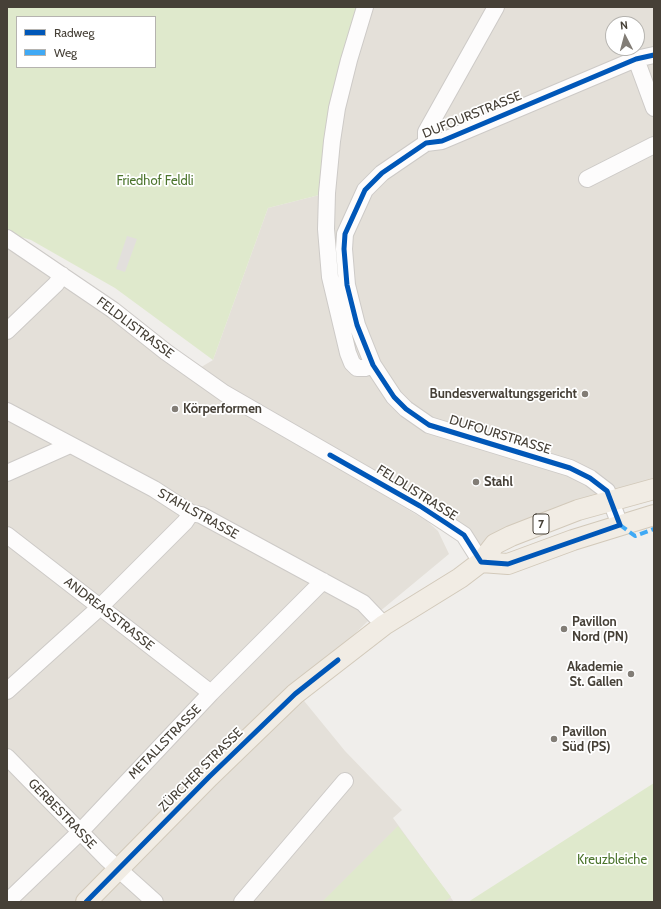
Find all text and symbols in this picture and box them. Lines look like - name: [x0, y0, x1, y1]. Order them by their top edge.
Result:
- legend: [16, 16, 156, 68]
- north arrow: [605, 16, 645, 56]
- text: N: [619, 18, 628, 32]
- text: Radweg: [54, 25, 94, 40]
- text: Weg: [54, 45, 77, 60]
- street label: DUFOURSTRASSE: [420, 88, 524, 142]
- park label: Friedhof Feldli: [116, 173, 194, 189]
- street label: FELDLISTRASSE: [93, 294, 177, 362]
- place label: Bundesverwaltungsgericht: [430, 386, 577, 402]
- marker: Bundesverwaltungsgericht: [580, 389, 590, 399]
- place label: Körperformen: [183, 401, 262, 417]
- marker: Körperformen: [170, 404, 180, 414]
- street label: DUFOURSTRASSE: [447, 412, 553, 458]
- street label: FELDLISTRASSE: [374, 462, 460, 524]
- place label: Stahl: [484, 474, 513, 490]
- marker: Stahl: [471, 477, 481, 487]
- street label: STAHLSTRASSE: [155, 485, 241, 543]
- road number: 7: [533, 514, 549, 534]
- street label: ANDREASSTRASSE: [61, 574, 157, 654]
- place label: Pavillon Nord (PN): [572, 614, 628, 645]
- marker: Pavillon Nord (PN): [559, 624, 569, 634]
- place label: Akademie St. Gallen: [567, 659, 623, 690]
- marker: Akademie St. Gallen: [626, 669, 636, 679]
- street label: METALLSTRASSE: [125, 701, 205, 783]
- place label: Pavillon Süd (PS): [562, 724, 611, 755]
- street label: ZÜRCHER STRASSE: [156, 725, 246, 815]
- marker: Pavillon Süd (PS): [549, 734, 559, 744]
- street label: GERBESTRASSE: [25, 776, 99, 852]
- park label: Kreuzbleiche: [577, 852, 647, 868]

